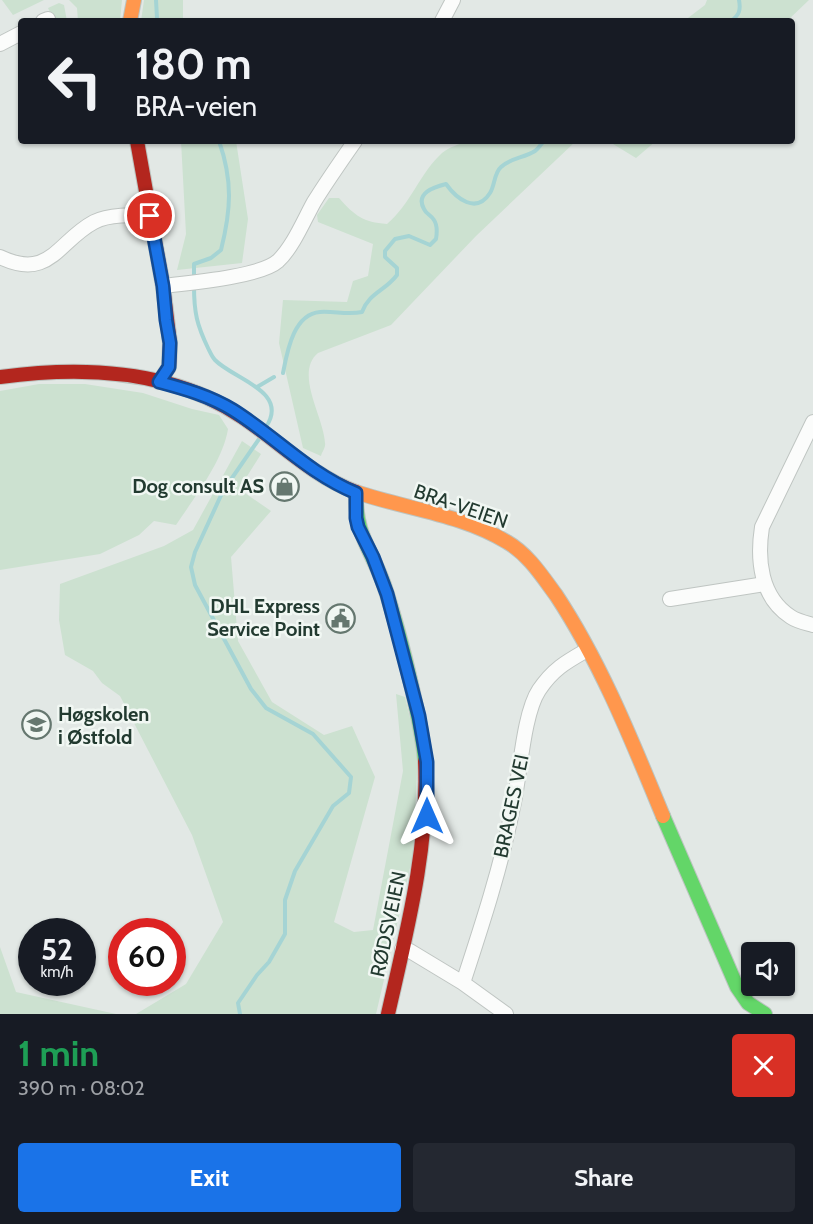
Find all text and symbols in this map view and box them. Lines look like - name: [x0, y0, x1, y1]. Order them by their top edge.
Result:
- text: 180 m: [135, 38, 251, 90]
- icon: left: [36, 42, 114, 120]
- text: BRA-veien: [135, 90, 257, 123]
- pin: [124, 190, 175, 241]
- icon: arrive: [133, 199, 166, 232]
- shop icon: Dog consult AS: [269, 470, 301, 502]
- place label: Dog consult AS: [132, 474, 264, 498]
- street label: BRA-VEIEN: [411, 479, 511, 533]
- place label: DHL Express Service Point: [207, 594, 320, 641]
- public building icon: DHL Express Service Point: [325, 602, 357, 634]
- place label: Høgskolen i Østfold: [58, 702, 149, 749]
- school or university icon: Høgskolen i Østfold: [21, 709, 53, 741]
- street label: BRAGES VEI: [488, 752, 534, 860]
- position arrow: [395, 784, 459, 848]
- street label: RØDSVEIEN: [365, 869, 411, 979]
- speed limit sign: 60: [108, 918, 186, 996]
- text: 52: [41, 931, 73, 968]
- map controls: [741, 942, 795, 996]
- button: sound: [741, 942, 795, 996]
- text: km/h: [41, 963, 73, 981]
- text: 1 min: [18, 1031, 99, 1075]
- button: close: [732, 1034, 795, 1097]
- text: 390 m · 08:02: [18, 1076, 145, 1100]
- button: Exit: [18, 1143, 401, 1212]
- button: Share: [413, 1143, 795, 1212]

